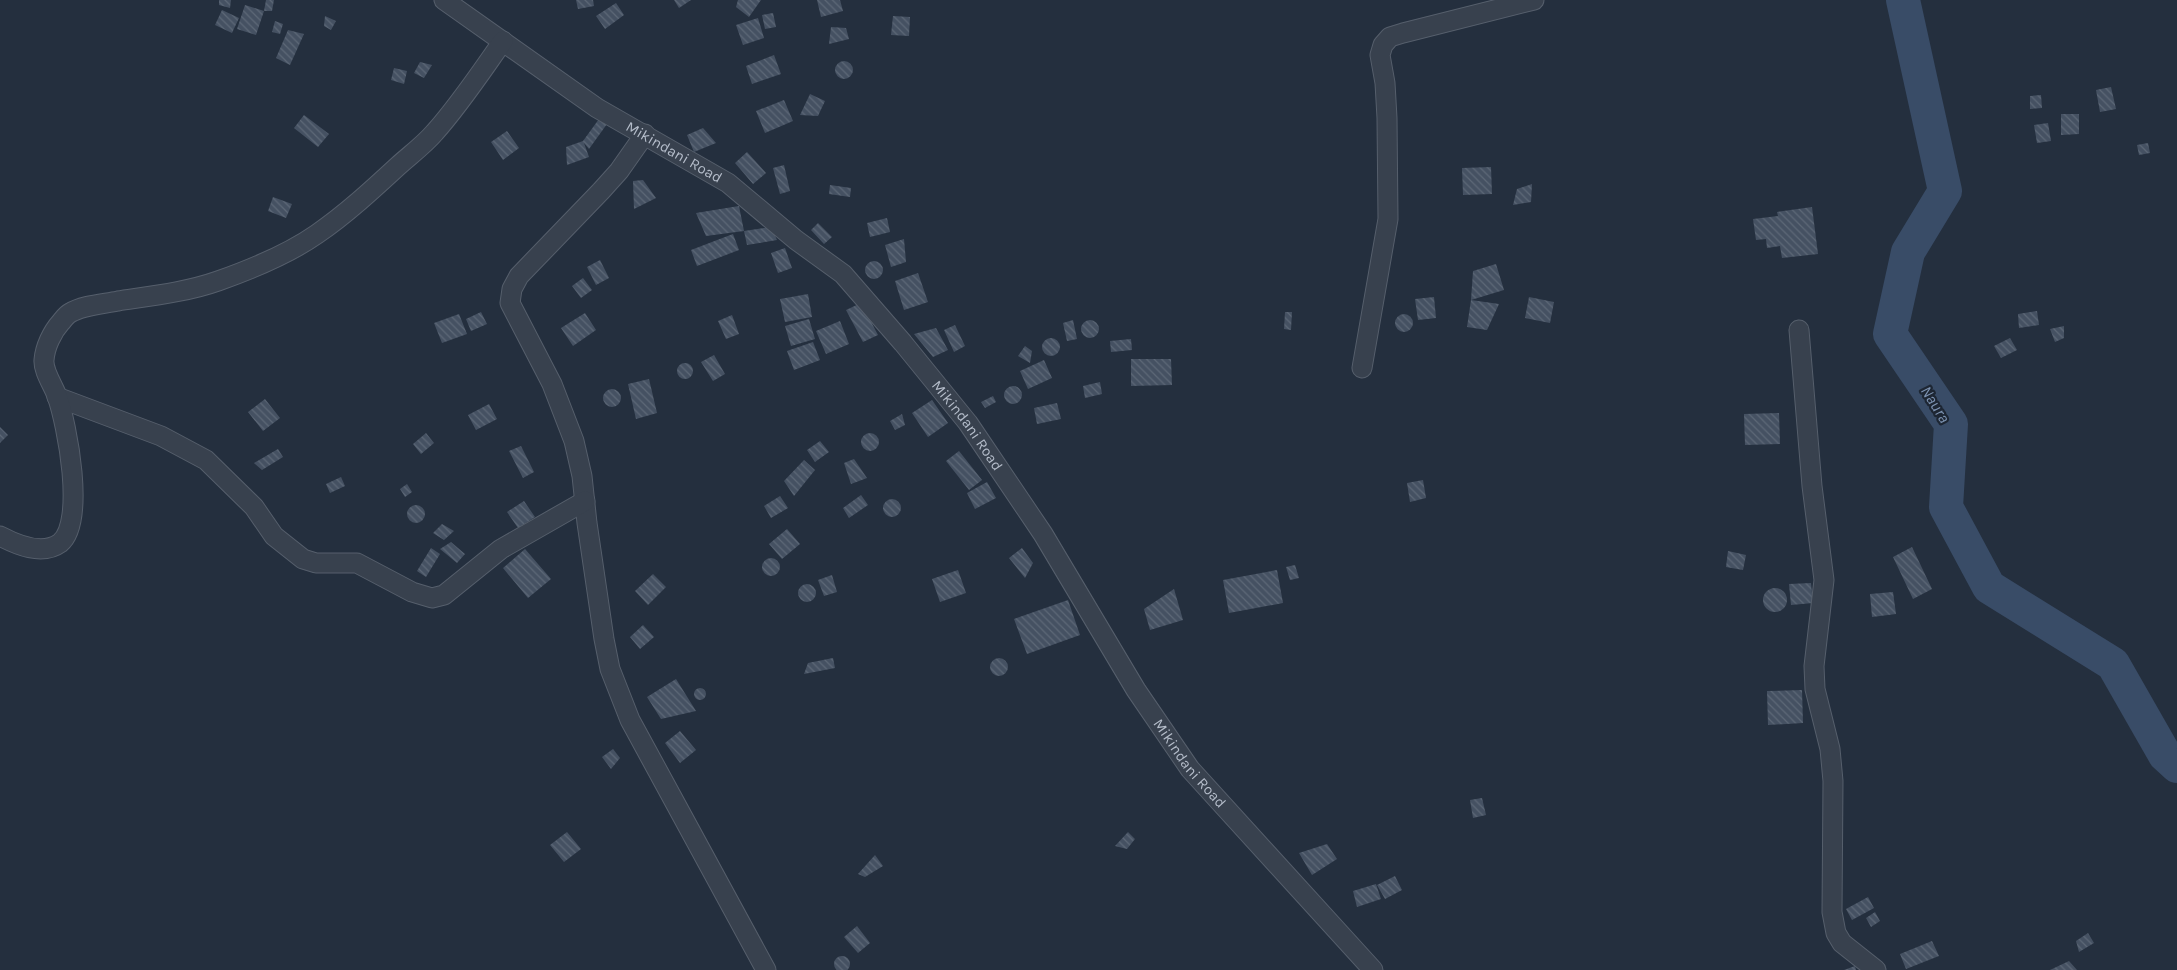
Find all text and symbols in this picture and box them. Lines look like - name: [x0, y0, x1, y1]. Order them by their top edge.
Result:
- street label: Mikindani Road: [623, 117, 725, 187]
- street label: Mikindani Road: [928, 377, 1007, 474]
- water label: Naura: [1917, 382, 1954, 426]
- street label: Mikindani Road: [1149, 715, 1230, 811]

